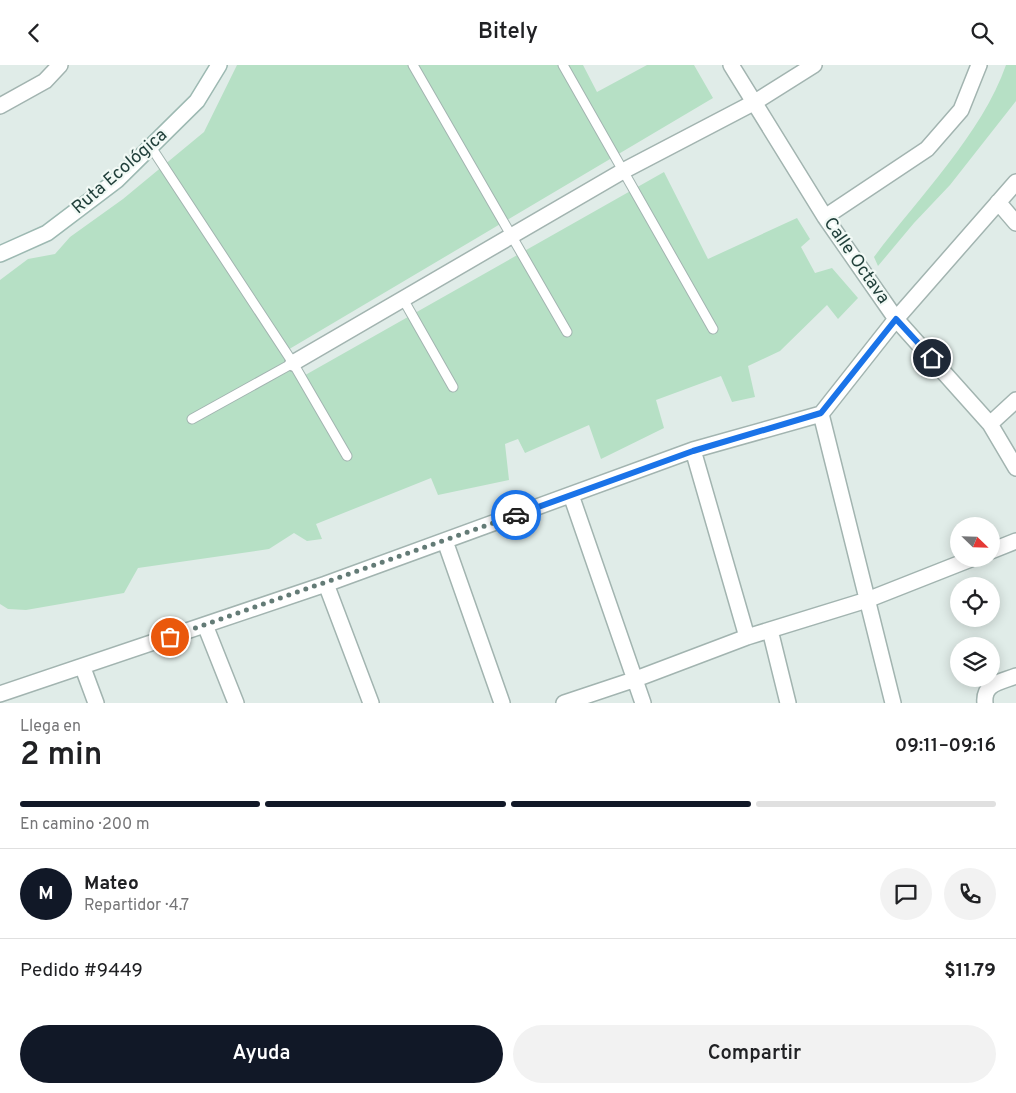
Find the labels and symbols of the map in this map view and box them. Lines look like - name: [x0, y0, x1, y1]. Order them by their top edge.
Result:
- street label: Ruta Ecológica: [67, 124, 173, 220]
- street label: Calle Octava: [818, 213, 894, 309]
- pin: [911, 337, 953, 379]
- courier: [491, 490, 541, 540]
- north arrow: [950, 517, 1000, 567]
- pin: [149, 616, 191, 658]

